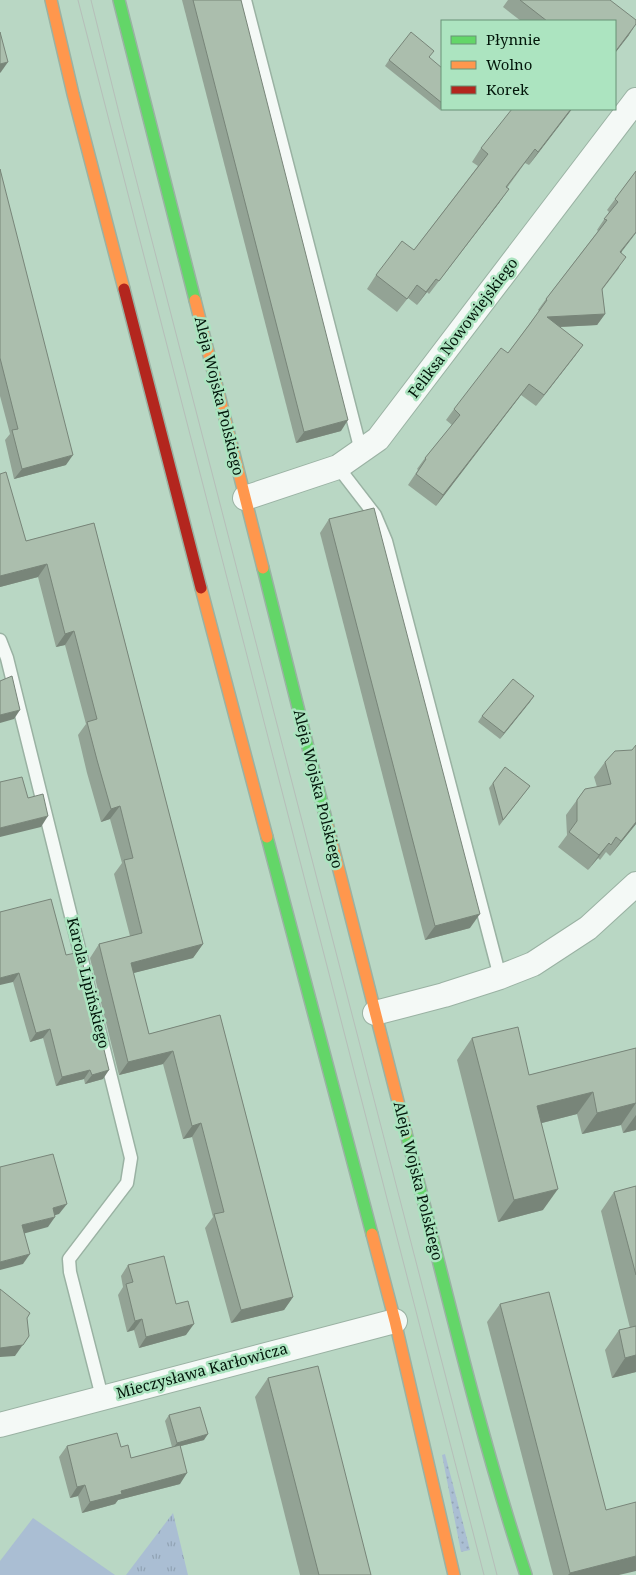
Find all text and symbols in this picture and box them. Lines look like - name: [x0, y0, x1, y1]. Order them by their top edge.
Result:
- legend: [441, 20, 616, 110]
- text: Płynnie: [486, 29, 541, 49]
- text: Wolno: [486, 54, 532, 74]
- text: Korek: [486, 79, 529, 99]
- street label: Feliksa Nowowiejskiego: [403, 253, 522, 402]
- street label: Aleja Wojska Polskiego: [191, 314, 249, 477]
- street label: Aleja Wojska Polskiego: [290, 707, 348, 870]
- street label: Karola Lipińskiego: [63, 915, 115, 1050]
- street label: Aleja Wojska Polskiego: [390, 1099, 448, 1262]
- street label: Mieczysława Karłowicza: [114, 1338, 290, 1403]

